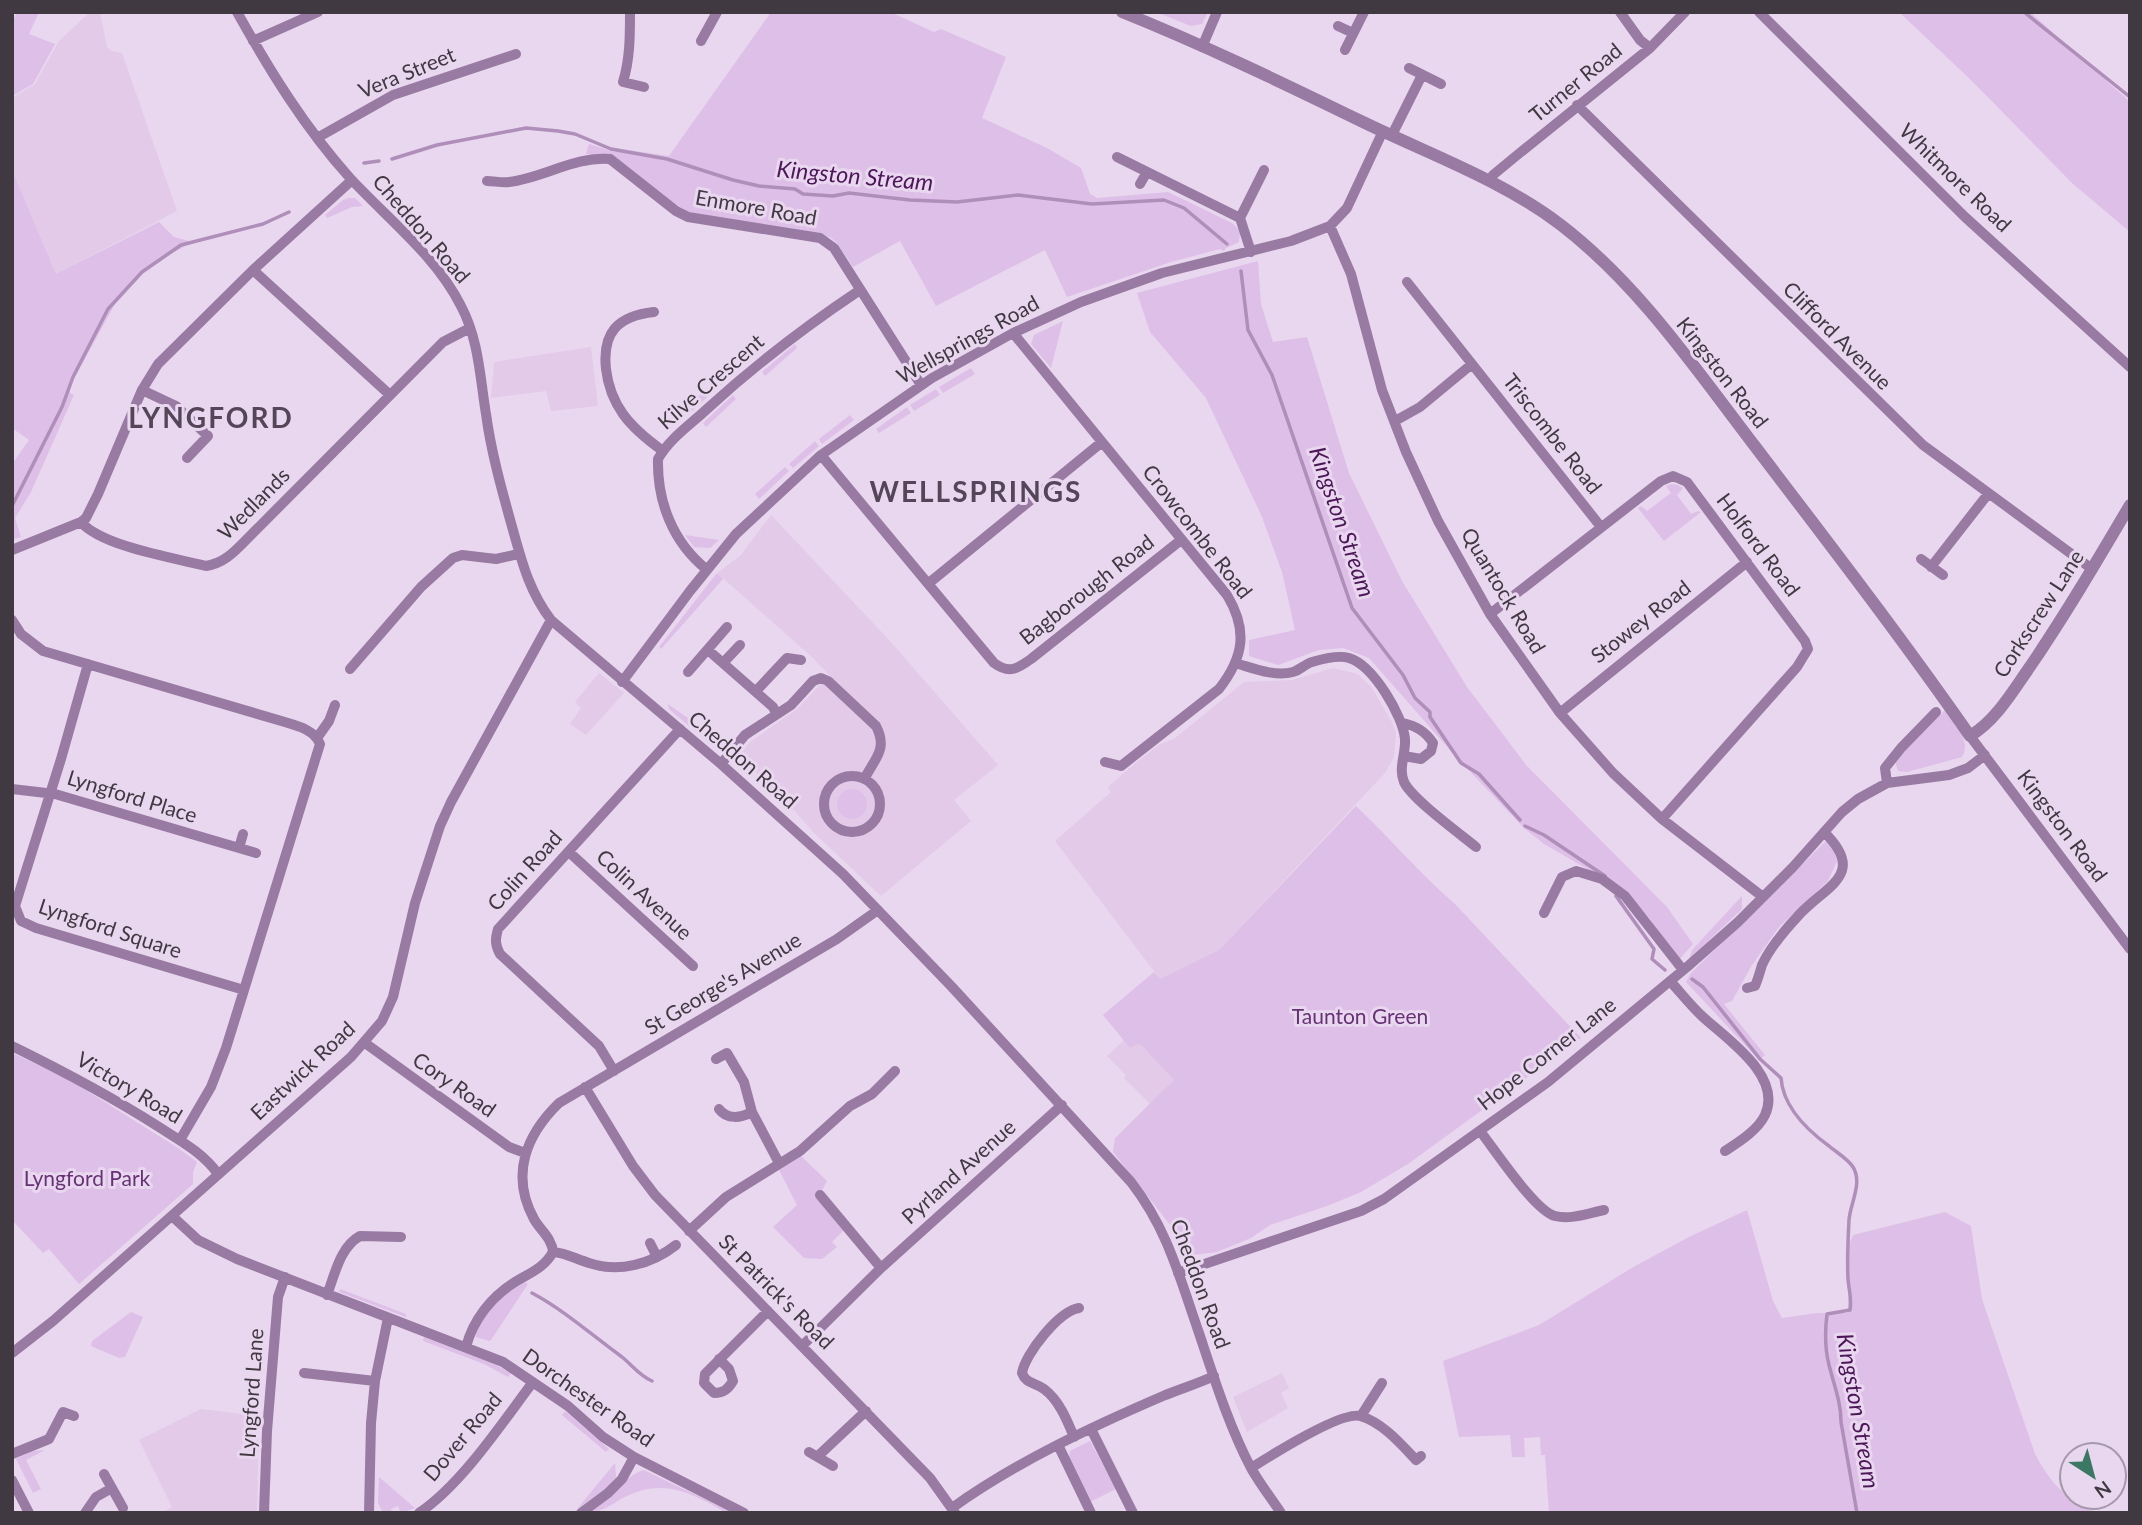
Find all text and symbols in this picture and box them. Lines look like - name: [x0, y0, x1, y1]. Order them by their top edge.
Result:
- street label: Turner Road: [1524, 37, 1626, 127]
- street label: Vera Street: [354, 41, 459, 102]
- street label: Whitmore Road: [1895, 117, 2017, 236]
- water label: Kingston Stream: [776, 154, 935, 196]
- street label: Cheddon Road: [368, 169, 476, 288]
- street label: Enmore Road: [694, 184, 819, 230]
- street label: Clifford Avenue: [1779, 276, 1897, 394]
- street label: Wellsprings Road: [892, 289, 1043, 388]
- street label: Kingston Road: [1672, 312, 1774, 432]
- street label: Kilve Crescent: [652, 328, 768, 434]
- street label: Triscombe Road: [1498, 368, 1608, 498]
- district label: LYNGFORD: [128, 400, 294, 434]
- water label: Kingston Stream: [1304, 443, 1382, 601]
- street label: Crowcombe Road: [1138, 459, 1258, 603]
- street label: Wedlands: [212, 462, 294, 544]
- district label: WELLSPRINGS: [870, 474, 1082, 508]
- street label: Holford Road: [1712, 488, 1806, 601]
- street label: Quantock Road: [1457, 523, 1552, 658]
- street label: Bagborough Road: [1014, 529, 1158, 649]
- street label: Corkscrew Lane: [1987, 545, 2088, 682]
- street label: Stowey Road: [1585, 574, 1695, 667]
- street label: Cheddon Road: [684, 705, 803, 813]
- street label: Lyngford Place: [64, 764, 200, 827]
- street label: Kingston Road: [2013, 764, 2113, 886]
- street label: Colin Road: [481, 825, 566, 915]
- street label: Colin Avenue: [592, 843, 698, 945]
- street label: Lyngford Square: [36, 893, 185, 963]
- street label: St George's Avenue: [639, 926, 805, 1039]
- street label: Hope Corner Lane: [1472, 991, 1620, 1115]
- park label: Taunton Green: [1292, 1003, 1428, 1028]
- street label: Eastwick Road: [245, 1015, 359, 1124]
- street label: Victory Road: [73, 1045, 187, 1128]
- street label: Cory Road: [409, 1046, 501, 1121]
- street label: Pyrland Avenue: [896, 1113, 1020, 1228]
- park label: Lyngford Park: [24, 1165, 151, 1190]
- street label: Cheddon Road: [1166, 1215, 1236, 1352]
- street label: St Patrick's Road: [714, 1228, 840, 1354]
- street label: Lyngford Lane: [234, 1327, 267, 1458]
- water label: Kingston Stream: [1832, 1331, 1886, 1491]
- street label: Dorchester Road: [518, 1342, 659, 1451]
- street label: Dover Road: [417, 1387, 506, 1486]
- north arrow: [2058, 1441, 2128, 1511]
- text: N: [2091, 1477, 2116, 1504]

